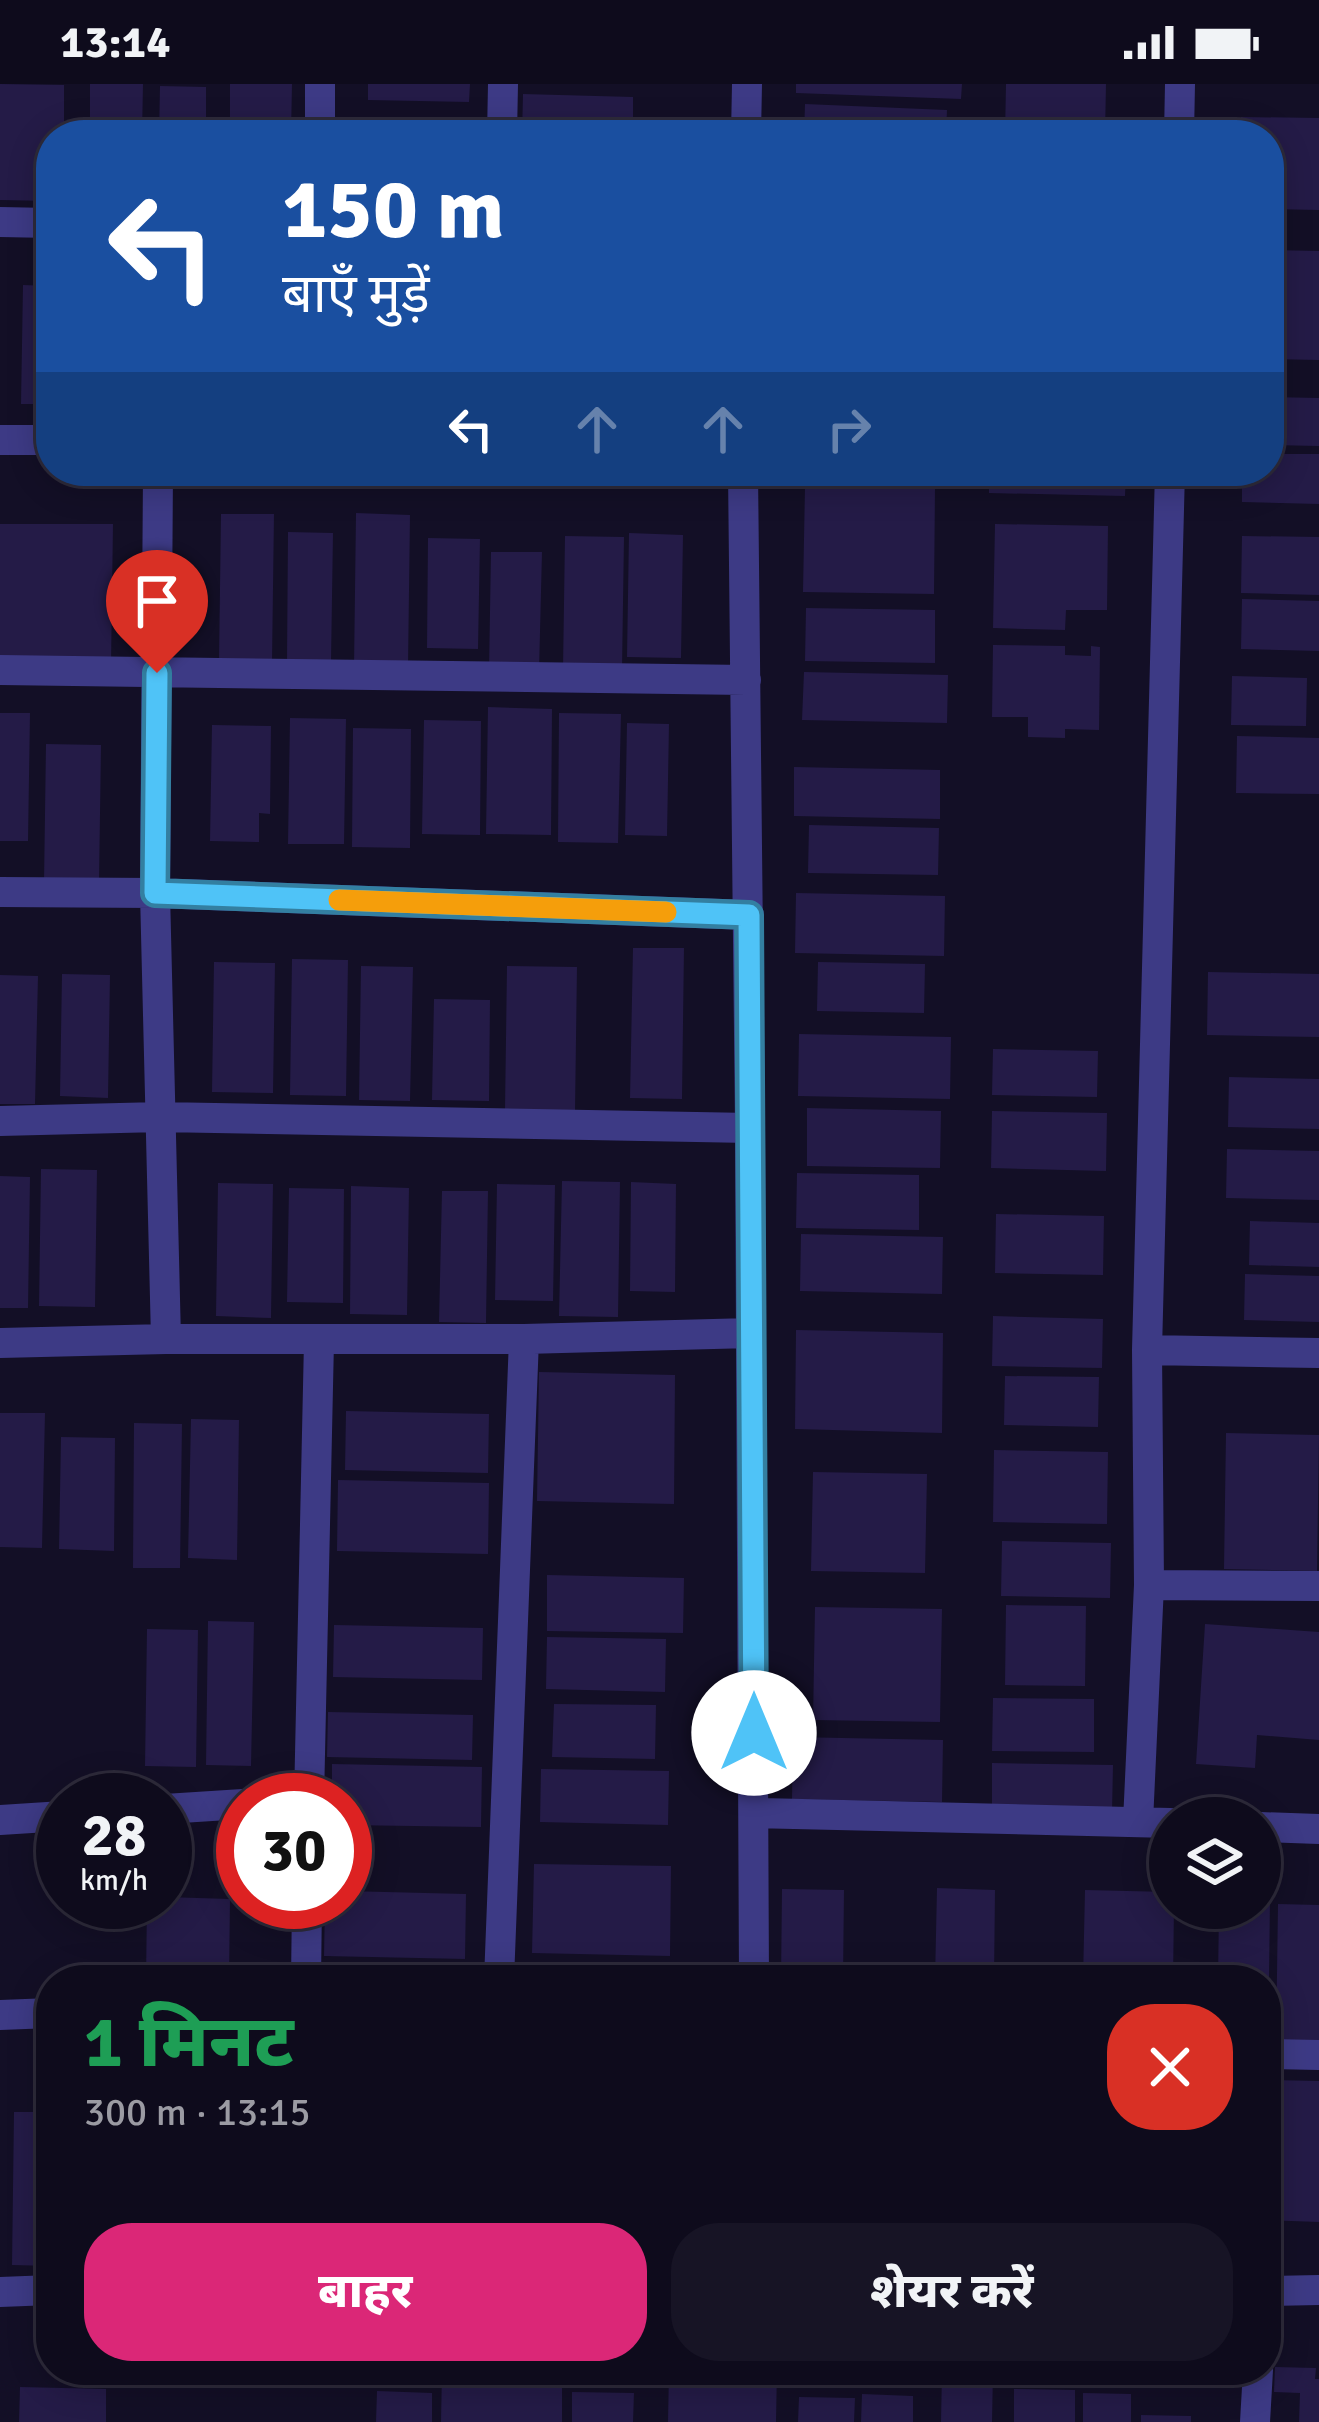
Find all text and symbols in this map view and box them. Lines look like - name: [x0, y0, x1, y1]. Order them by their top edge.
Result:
- text: 13:14: [60, 15, 170, 70]
- text: 150 m: [282, 158, 504, 262]
- icon: left: [84, 168, 240, 324]
- text: बाएँ मुड़ें: [282, 261, 430, 328]
- icon: left: [438, 396, 504, 462]
- icon: ahead: [564, 396, 630, 462]
- icon: ahead: [690, 396, 756, 462]
- icon: right: [816, 396, 882, 462]
- pin: [106, 550, 208, 673]
- icon: arrive: [124, 568, 190, 634]
- position arrow: [691, 1670, 817, 1796]
- speed limit sign: 30: [216, 1773, 372, 1929]
- map controls: [1149, 1797, 1281, 1929]
- button: layers: [1149, 1797, 1281, 1929]
- text: 28: [82, 1799, 146, 1873]
- text: km/h: [80, 1862, 148, 1899]
- text: 1 मिनट: [84, 1998, 294, 2087]
- button: close: [1107, 2004, 1233, 2130]
- text: 300 m · 13:15: [84, 2088, 311, 2136]
- button: बाहर: [84, 2223, 647, 2361]
- button: शेयर करें: [671, 2223, 1233, 2361]

